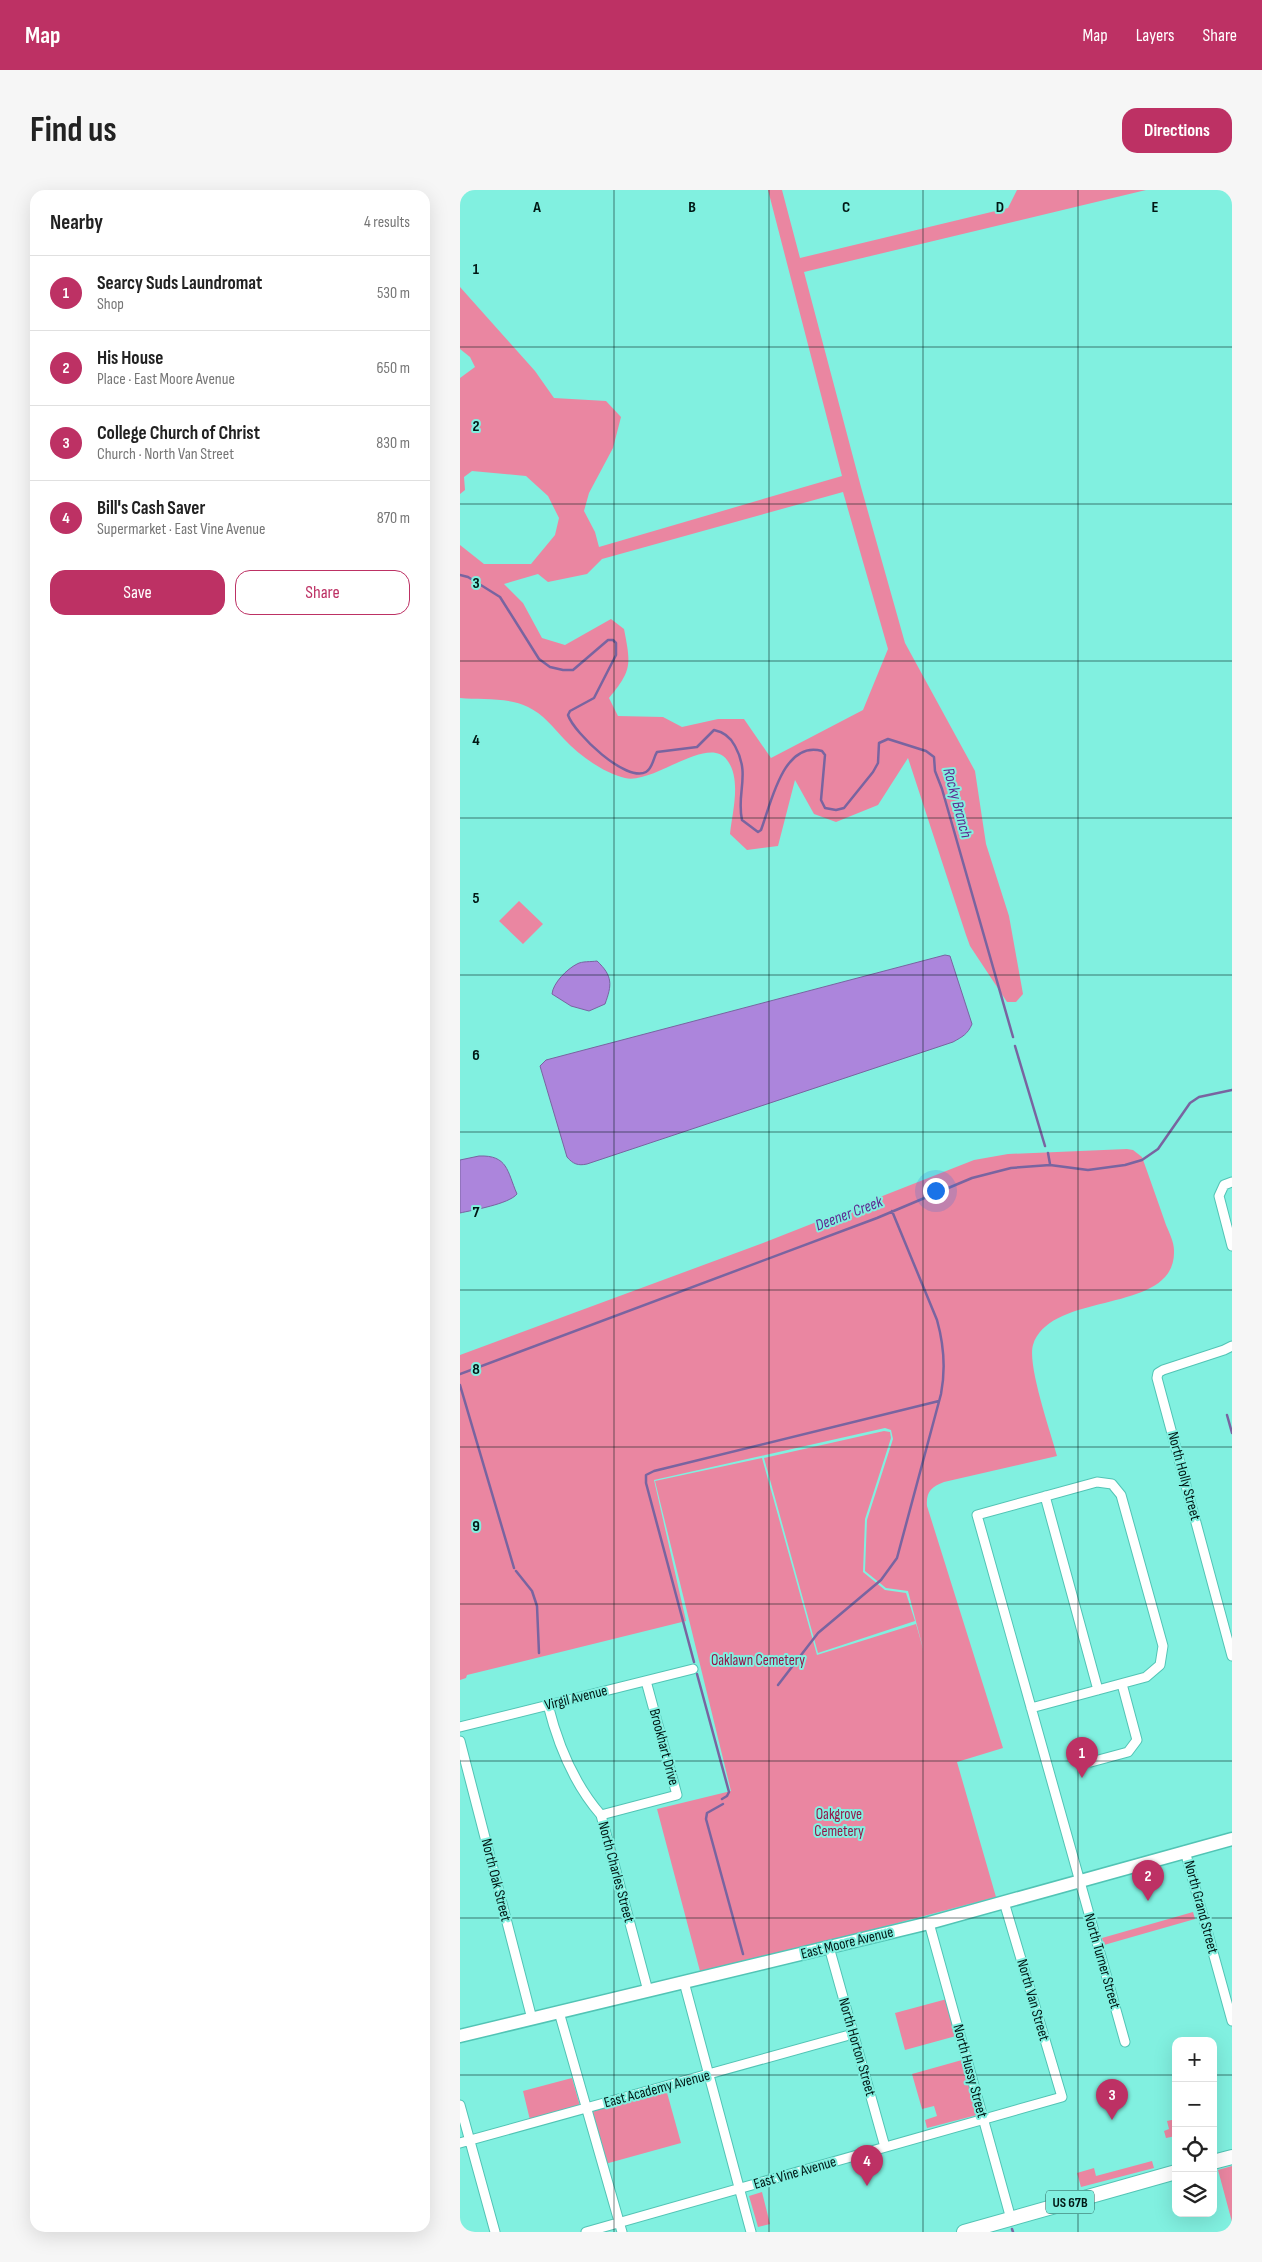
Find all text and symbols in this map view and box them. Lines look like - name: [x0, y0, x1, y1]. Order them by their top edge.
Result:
- text: Map: [25, 21, 60, 50]
- text: Map: [1083, 25, 1108, 46]
- text: Layers: [1136, 25, 1175, 46]
- text: Share: [1203, 25, 1237, 46]
- button: Directions: [1122, 108, 1232, 153]
- text: Find us: [30, 109, 117, 152]
- text: A: [532, 198, 541, 217]
- text: B: [688, 198, 696, 217]
- text: C: [842, 198, 850, 217]
- text: D: [996, 198, 1004, 217]
- text: E: [1152, 198, 1159, 217]
- text: Nearby: [50, 210, 103, 235]
- text: 4 results: [364, 213, 410, 232]
- text: 1: [473, 260, 480, 279]
- text: Searcy Suds Laundromat: [97, 272, 262, 295]
- text: 1: [63, 284, 69, 303]
- text: 530 m: [377, 284, 410, 303]
- text: Shop: [97, 295, 124, 314]
- text: His House: [97, 347, 163, 370]
- text: 2: [62, 359, 70, 378]
- text: 650 m: [377, 359, 410, 378]
- text: Place · East Moore Avenue: [97, 370, 235, 389]
- text: 2: [472, 417, 480, 436]
- text: College Church of Christ: [97, 422, 260, 445]
- text: 3: [62, 434, 70, 453]
- text: 830 m: [376, 434, 410, 453]
- text: Church · North Van Street: [97, 445, 234, 464]
- text: Bill's Cash Saver: [97, 497, 205, 520]
- text: 4: [62, 509, 70, 528]
- text: 870 m: [377, 509, 410, 528]
- text: Supermarket · East Vine Avenue: [97, 520, 265, 539]
- button: Save: [50, 570, 225, 615]
- button: Share: [235, 570, 410, 615]
- text: 3: [472, 574, 480, 593]
- text: 4: [472, 731, 480, 750]
- water label: Rocky Branch: [939, 766, 976, 840]
- text: 5: [472, 889, 480, 908]
- text: 6: [472, 1046, 480, 1065]
- your location: [923, 1178, 949, 1204]
- water label: Deener Creek: [813, 1192, 886, 1235]
- text: 7: [473, 1203, 480, 1222]
- text: 8: [472, 1360, 480, 1379]
- street label: North Holly Street: [1163, 1430, 1205, 1523]
- text: 9: [472, 1517, 480, 1536]
- park label: Oaklawn Cemetery: [711, 1651, 805, 1670]
- street label: Virgil Avenue: [543, 1681, 609, 1715]
- street label: Brookhart Drive: [645, 1707, 683, 1787]
- pin: 1: [1066, 1737, 1098, 1778]
- park label: Oakgrove Cemetery: [814, 1805, 864, 1841]
- street label: North Charles Street: [593, 1819, 639, 1925]
- street label: North Oak Street: [477, 1837, 516, 1924]
- street label: North Grand Street: [1179, 1858, 1223, 1956]
- pin: 2: [1132, 1860, 1164, 1901]
- street label: North Turner Street: [1079, 1911, 1125, 2011]
- street label: East Moore Avenue: [799, 1922, 895, 1964]
- street label: North Van Street: [1012, 1957, 1054, 2044]
- street label: North Horton Street: [834, 1996, 880, 2099]
- street label: North Hussy Street: [948, 2022, 992, 2120]
- map controls: [1172, 2037, 1217, 2217]
- button: +: [1172, 2037, 1217, 2082]
- street label: East Academy Avenue: [602, 2066, 712, 2112]
- pin: 3: [1096, 2079, 1128, 2120]
- button: −: [1172, 2082, 1217, 2127]
- button: locate: [1172, 2127, 1217, 2172]
- pin: 4: [851, 2145, 883, 2186]
- street label: East Vine Avenue: [751, 2152, 839, 2194]
- button: layers: [1172, 2172, 1217, 2217]
- road number: US 67B: [1046, 2190, 1094, 2214]

